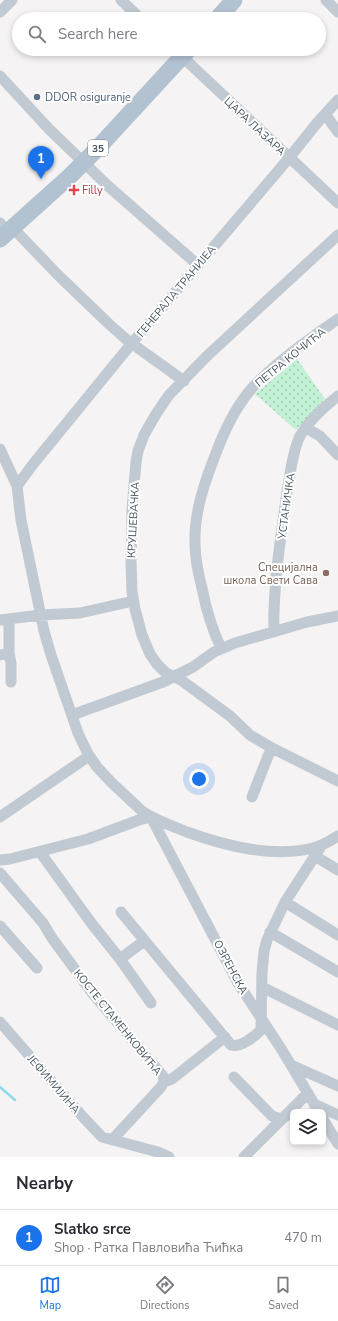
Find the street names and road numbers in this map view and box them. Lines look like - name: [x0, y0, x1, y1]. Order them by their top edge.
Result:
- street label: ЦАРА ЛАЗАРА: [221, 94, 289, 159]
- road number: 35: [88, 140, 108, 156]
- street label: ГЕНЕРАЛА ТРАНИЈЕА: [134, 242, 219, 340]
- street label: ПЕТРА КОЧИЋА: [252, 324, 329, 390]
- street label: УСТАНИЧКА: [274, 472, 299, 541]
- street label: КРУШЕВАЧКА: [124, 482, 143, 559]
- street label: ОЗРЕНСКА: [210, 937, 251, 997]
- street label: КОСТЕ СТАМЕНКОВИЋА: [70, 966, 165, 1078]
- street label: ЈЕФИМИЈИНА: [23, 1051, 83, 1117]

